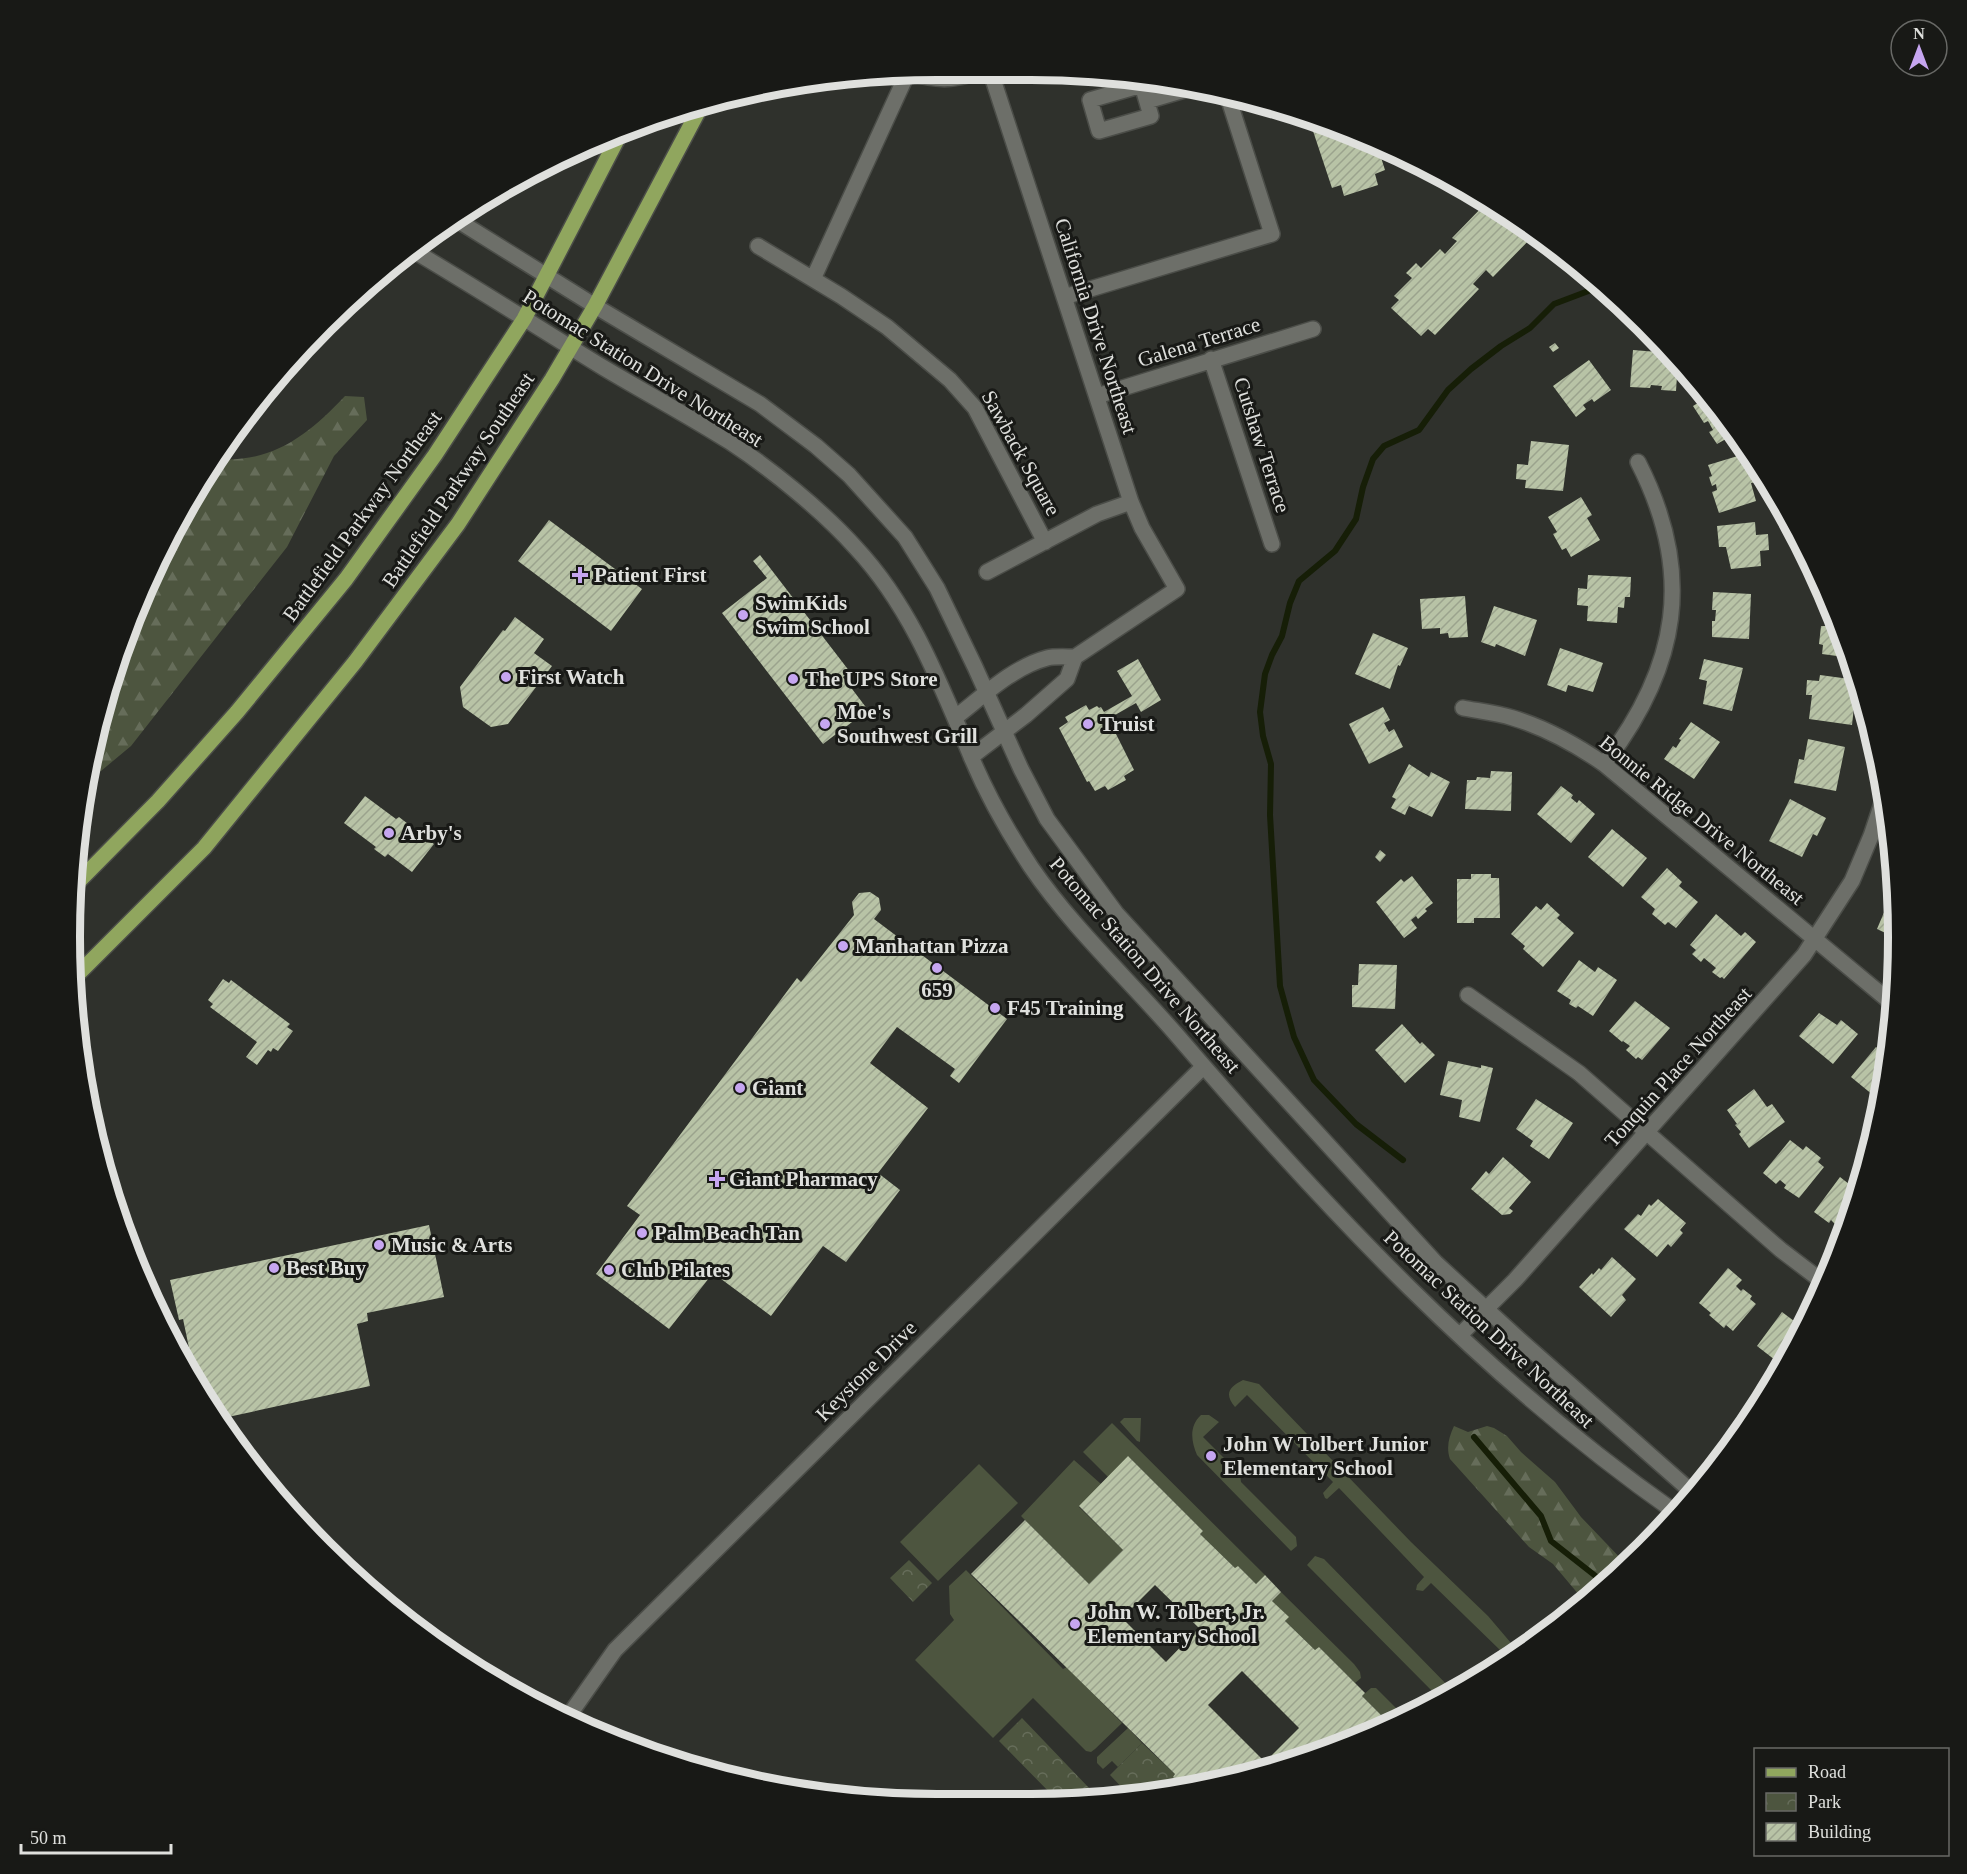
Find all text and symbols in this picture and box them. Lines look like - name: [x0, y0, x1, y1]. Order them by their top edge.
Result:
- north arrow: [1889, 18, 1949, 78]
- text: N: [1913, 25, 1925, 42]
- street label: California Drive Northeast: [1050, 215, 1142, 437]
- street label: Potomac Station Drive Northeast: [519, 284, 767, 452]
- street label: Galena Terrace: [1135, 312, 1263, 372]
- street label: Battlefield Parkway Southeast: [377, 368, 539, 592]
- street label: Cutshaw Terrace: [1229, 374, 1295, 516]
- street label: Sawback Square: [977, 386, 1065, 520]
- street label: Battlefield Parkway Northeast: [278, 406, 447, 626]
- place label: Patient First: [594, 563, 707, 587]
- marker: Patient First: [571, 566, 589, 584]
- place label: SwimKids Swim School: [755, 591, 870, 639]
- marker: SwimKids Swim School: [736, 608, 750, 622]
- place label: First Watch: [518, 665, 625, 689]
- place label: The UPS Store: [805, 667, 938, 691]
- marker: First Watch: [499, 670, 513, 684]
- marker: The UPS Store: [786, 672, 800, 686]
- place label: Moe's Southwest Grill: [837, 700, 978, 748]
- place label: Truist: [1100, 712, 1154, 736]
- marker: Moe's Southwest Grill: [818, 717, 832, 731]
- marker: Truist: [1081, 717, 1095, 731]
- street label: Bonnie Ridge Drive Northeast: [1595, 730, 1809, 910]
- place label: Arby's: [401, 821, 462, 845]
- marker: Arby's: [382, 826, 396, 840]
- street label: Potomac Station Drive Northeast: [1045, 852, 1245, 1078]
- place label: Manhattan Pizza: [855, 934, 1009, 958]
- marker: Manhattan Pizza: [836, 939, 850, 953]
- marker: 659: [930, 961, 944, 975]
- place label: 659: [921, 978, 953, 1002]
- street label: Tonquin Place Northeast: [1600, 982, 1756, 1152]
- place label: F45 Training: [1007, 996, 1124, 1020]
- marker: F45 Training: [988, 1001, 1002, 1015]
- place label: Giant: [752, 1076, 803, 1100]
- marker: Giant: [733, 1081, 747, 1095]
- place label: Giant Pharmacy: [729, 1167, 878, 1191]
- marker: Giant Pharmacy: [710, 1172, 724, 1186]
- place label: Palm Beach Tan: [654, 1221, 800, 1245]
- street label: Potomac Station Drive Northeast: [1379, 1225, 1599, 1433]
- marker: Palm Beach Tan: [635, 1226, 649, 1240]
- place label: Music & Arts: [391, 1233, 512, 1257]
- marker: Music & Arts: [372, 1238, 386, 1252]
- place label: Best Buy: [286, 1256, 366, 1280]
- place label: Club Pilates: [621, 1258, 730, 1282]
- marker: Best Buy: [267, 1261, 281, 1275]
- marker: Club Pilates: [602, 1263, 616, 1277]
- street label: Keystone Drive: [811, 1316, 921, 1426]
- place label: John W Tolbert Junior Elementary School: [1223, 1432, 1428, 1480]
- marker: John W Tolbert Junior Elementary School: [1204, 1449, 1218, 1463]
- place label: John W. Tolbert, Jr. Elementary School: [1087, 1600, 1265, 1648]
- marker: John W. Tolbert, Jr. Elementary School: [1068, 1617, 1082, 1631]
- legend: [1754, 1748, 1949, 1856]
- text: Road: [1808, 1762, 1846, 1782]
- text: Park: [1808, 1792, 1841, 1812]
- scale bar: [21, 1817, 171, 1855]
- text: Building: [1808, 1822, 1871, 1842]
- text: 50 m: [30, 1828, 67, 1848]

